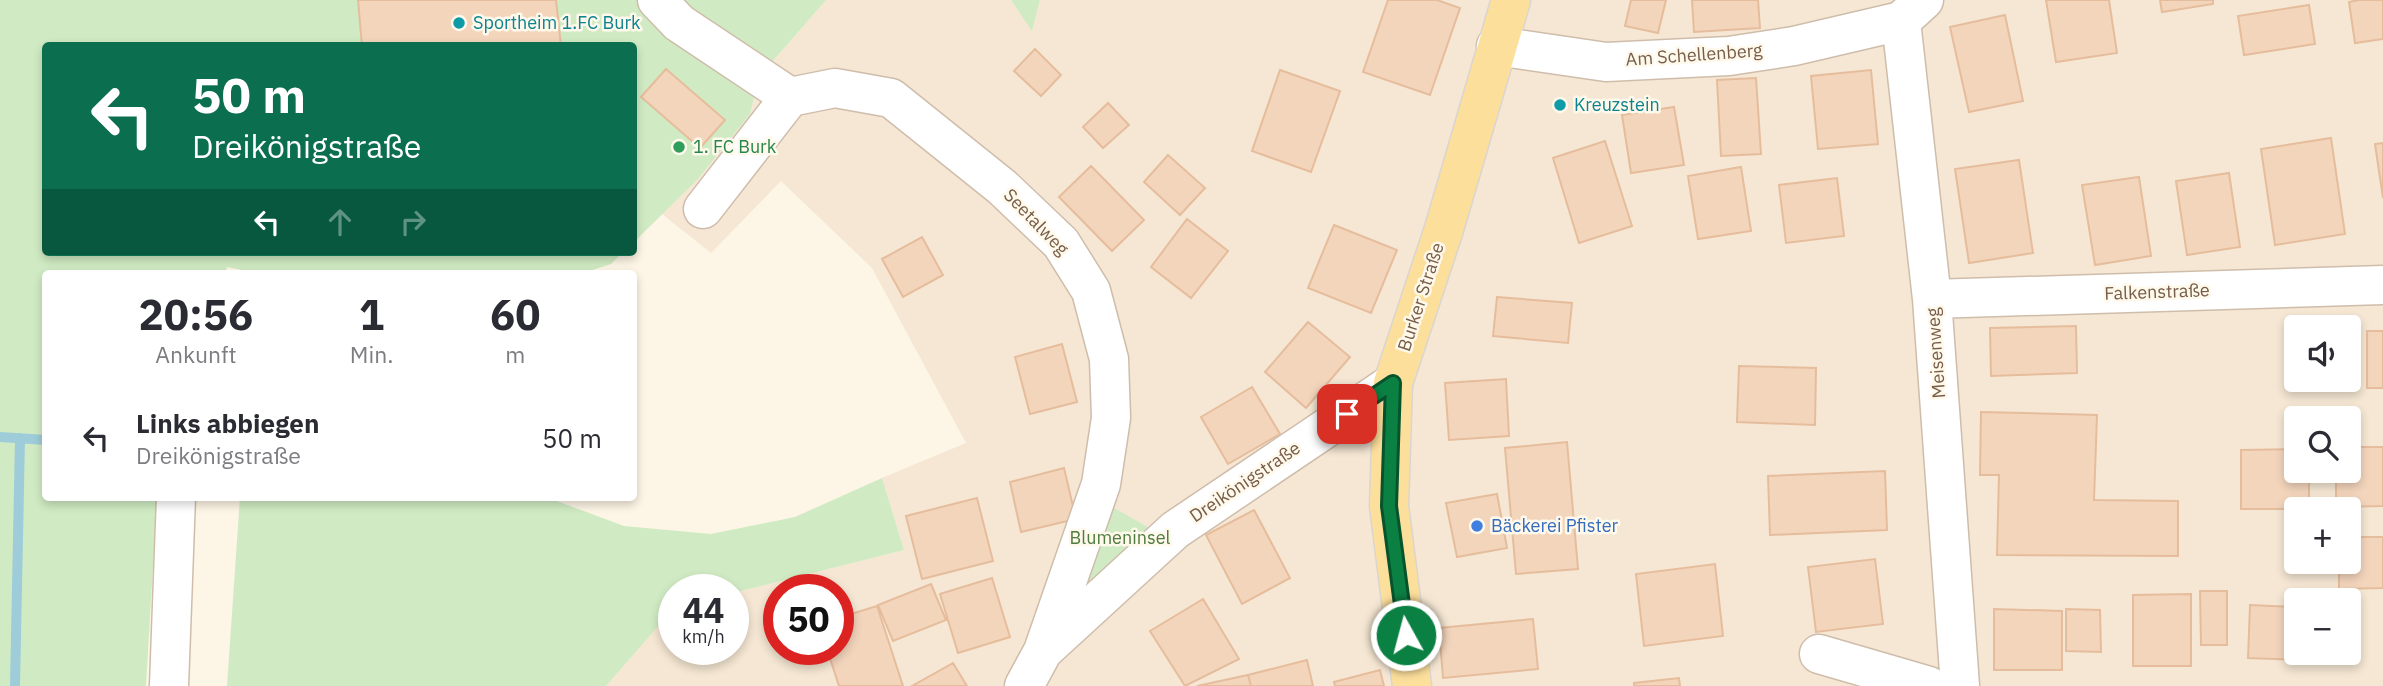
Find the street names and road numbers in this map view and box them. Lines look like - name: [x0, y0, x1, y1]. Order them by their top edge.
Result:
- street label: Am Schellenberg: [1625, 38, 1764, 71]
- street label: Seetalweg: [999, 183, 1074, 260]
- street label: Burker Straße: [1392, 240, 1449, 354]
- street label: Falkenstraße: [2104, 278, 2210, 305]
- street label: Meisenweg: [1921, 306, 1950, 399]
- street label: Dreikönigstraße: [1185, 436, 1305, 527]

